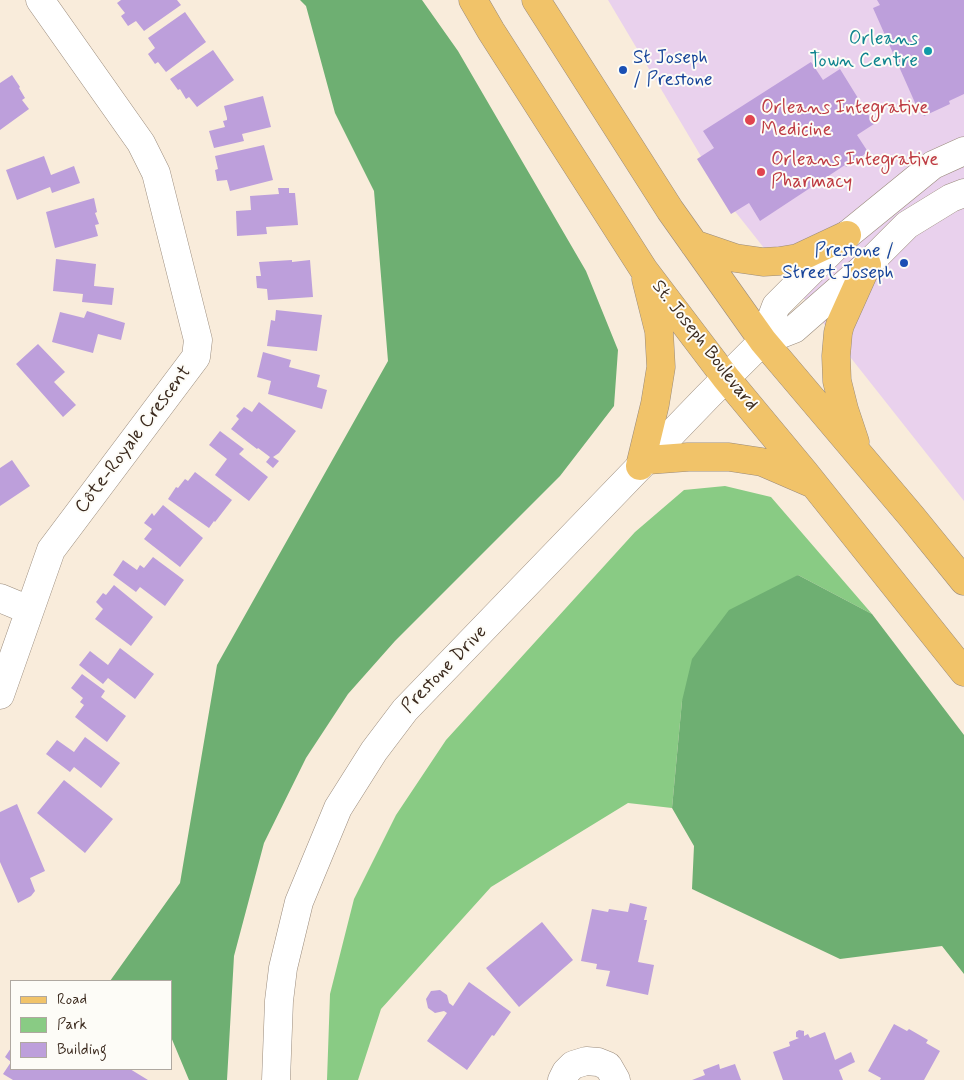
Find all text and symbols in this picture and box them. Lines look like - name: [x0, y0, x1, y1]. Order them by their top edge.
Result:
- place label: Orleans Town Centre: [809, 29, 918, 73]
- marker: Orleans Town Centre: [922, 45, 934, 57]
- place label: St Joseph / Prestone: [633, 48, 713, 92]
- marker: St Joseph / Prestone: [617, 64, 629, 76]
- place label: Orleans Integrative Medicine: [761, 98, 928, 142]
- marker: Orleans Integrative Medicine: [743, 113, 757, 127]
- place label: Orleans Integrative Pharmacy: [771, 150, 938, 194]
- marker: Orleans Integrative Pharmacy: [755, 166, 767, 178]
- place label: Prestone / Street Joseph: [782, 241, 894, 285]
- marker: Prestone / Street Joseph: [898, 257, 910, 269]
- street label: St. Joseph Boulevard: [646, 276, 762, 416]
- street label: Côte-Royale Crescent: [71, 362, 197, 518]
- street label: Prestone Drive: [398, 621, 492, 719]
- legend: [10, 980, 172, 1070]
- text: Road: [57, 990, 87, 1010]
- text: Park: [57, 1015, 87, 1035]
- text: Building: [57, 1040, 107, 1060]

